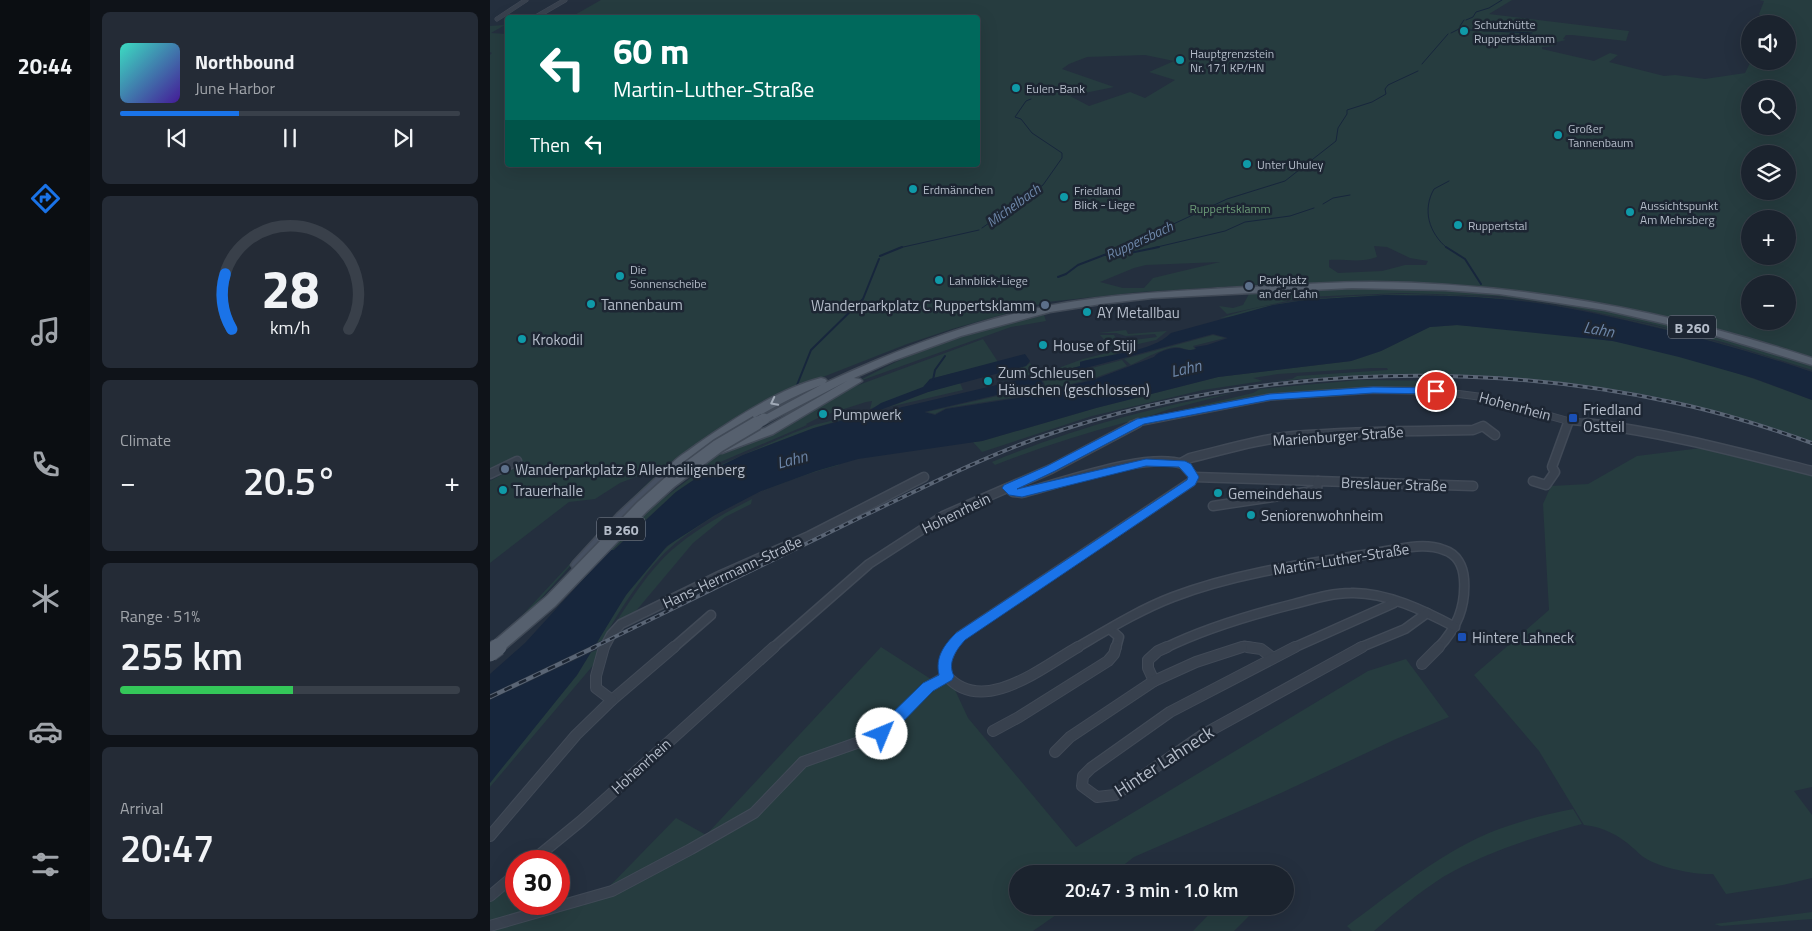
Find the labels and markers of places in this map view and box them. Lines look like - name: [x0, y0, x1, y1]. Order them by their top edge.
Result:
- place label: Schutzhütte Ruppertsklamm: [1474, 15, 1555, 48]
- marker: Schutzhütte Ruppertsklamm: [1458, 25, 1470, 37]
- place label: Hauptgrenzstein Nr. 171 KP/HN: [1190, 44, 1274, 77]
- marker: Hauptgrenzstein Nr. 171 KP/HN: [1174, 54, 1186, 66]
- place label: Eulen-Bank: [1026, 79, 1085, 98]
- marker: Eulen-Bank: [1010, 82, 1022, 94]
- place label: Großer Tannenbaum: [1568, 119, 1633, 152]
- marker: Großer Tannenbaum: [1552, 129, 1564, 141]
- place label: Unter Uhuley: [1257, 155, 1323, 174]
- marker: Unter Uhuley: [1241, 158, 1253, 170]
- place label: Erdmännchen: [923, 180, 993, 199]
- place label: Friedland Blick - Liege: [1074, 181, 1135, 214]
- marker: Erdmännchen: [907, 183, 919, 195]
- marker: Friedland Blick - Liege: [1058, 191, 1070, 203]
- place label: Aussichtspunkt Am Mehrsberg: [1640, 196, 1719, 229]
- marker: Aussichtspunkt Am Mehrsberg: [1624, 206, 1636, 218]
- place label: Ruppertstal: [1468, 216, 1527, 235]
- marker: Ruppertstal: [1452, 219, 1464, 231]
- place label: Die Sonnenscheibe: [630, 260, 707, 293]
- marker: Die Sonnenscheibe: [614, 270, 626, 282]
- place label: Parkplatz an der Lahn: [1259, 270, 1318, 303]
- place label: Lahnblick-Liege: [949, 271, 1028, 290]
- marker: Lahnblick-Liege: [933, 274, 945, 286]
- marker: Parkplatz an der Lahn: [1243, 280, 1255, 292]
- place label: Tannenbaum: [601, 293, 683, 316]
- place label: Wanderparkplatz C Ruppertsklamm: [811, 294, 1035, 317]
- marker: Tannenbaum: [585, 298, 597, 310]
- marker: Wanderparkplatz C Ruppertsklamm: [1039, 299, 1051, 311]
- place label: AY Metallbau: [1097, 301, 1180, 324]
- marker: AY Metallbau: [1081, 306, 1093, 318]
- place label: Krokodil: [532, 328, 583, 351]
- marker: Krokodil: [516, 333, 528, 345]
- place label: House of Stijl: [1053, 334, 1136, 357]
- marker: House of Stijl: [1037, 339, 1049, 351]
- place label: Zum Schleusen Häuschen (geschlossen): [998, 361, 1150, 401]
- pin: [1415, 370, 1457, 412]
- marker: Zum Schleusen Häuschen (geschlossen): [982, 375, 994, 387]
- place label: Friedland Ostteil: [1583, 398, 1642, 438]
- place label: Pumpwerk: [833, 403, 902, 426]
- marker: Pumpwerk: [817, 408, 829, 420]
- marker: Friedland Ostteil: [1567, 412, 1579, 424]
- place label: Wanderparkplatz B Allerheiligenberg: [515, 458, 745, 481]
- marker: Wanderparkplatz B Allerheiligenberg: [499, 463, 511, 475]
- place label: Trauerhalle: [513, 479, 583, 502]
- place label: Gemeindehaus: [1228, 482, 1322, 505]
- marker: Trauerhalle: [497, 484, 509, 496]
- marker: Gemeindehaus: [1212, 487, 1224, 499]
- place label: Seniorenwohnheim: [1261, 504, 1383, 527]
- marker: Seniorenwohnheim: [1245, 509, 1257, 521]
- place label: Hintere Lahneck: [1472, 626, 1574, 649]
- marker: Hintere Lahneck: [1456, 631, 1468, 643]

